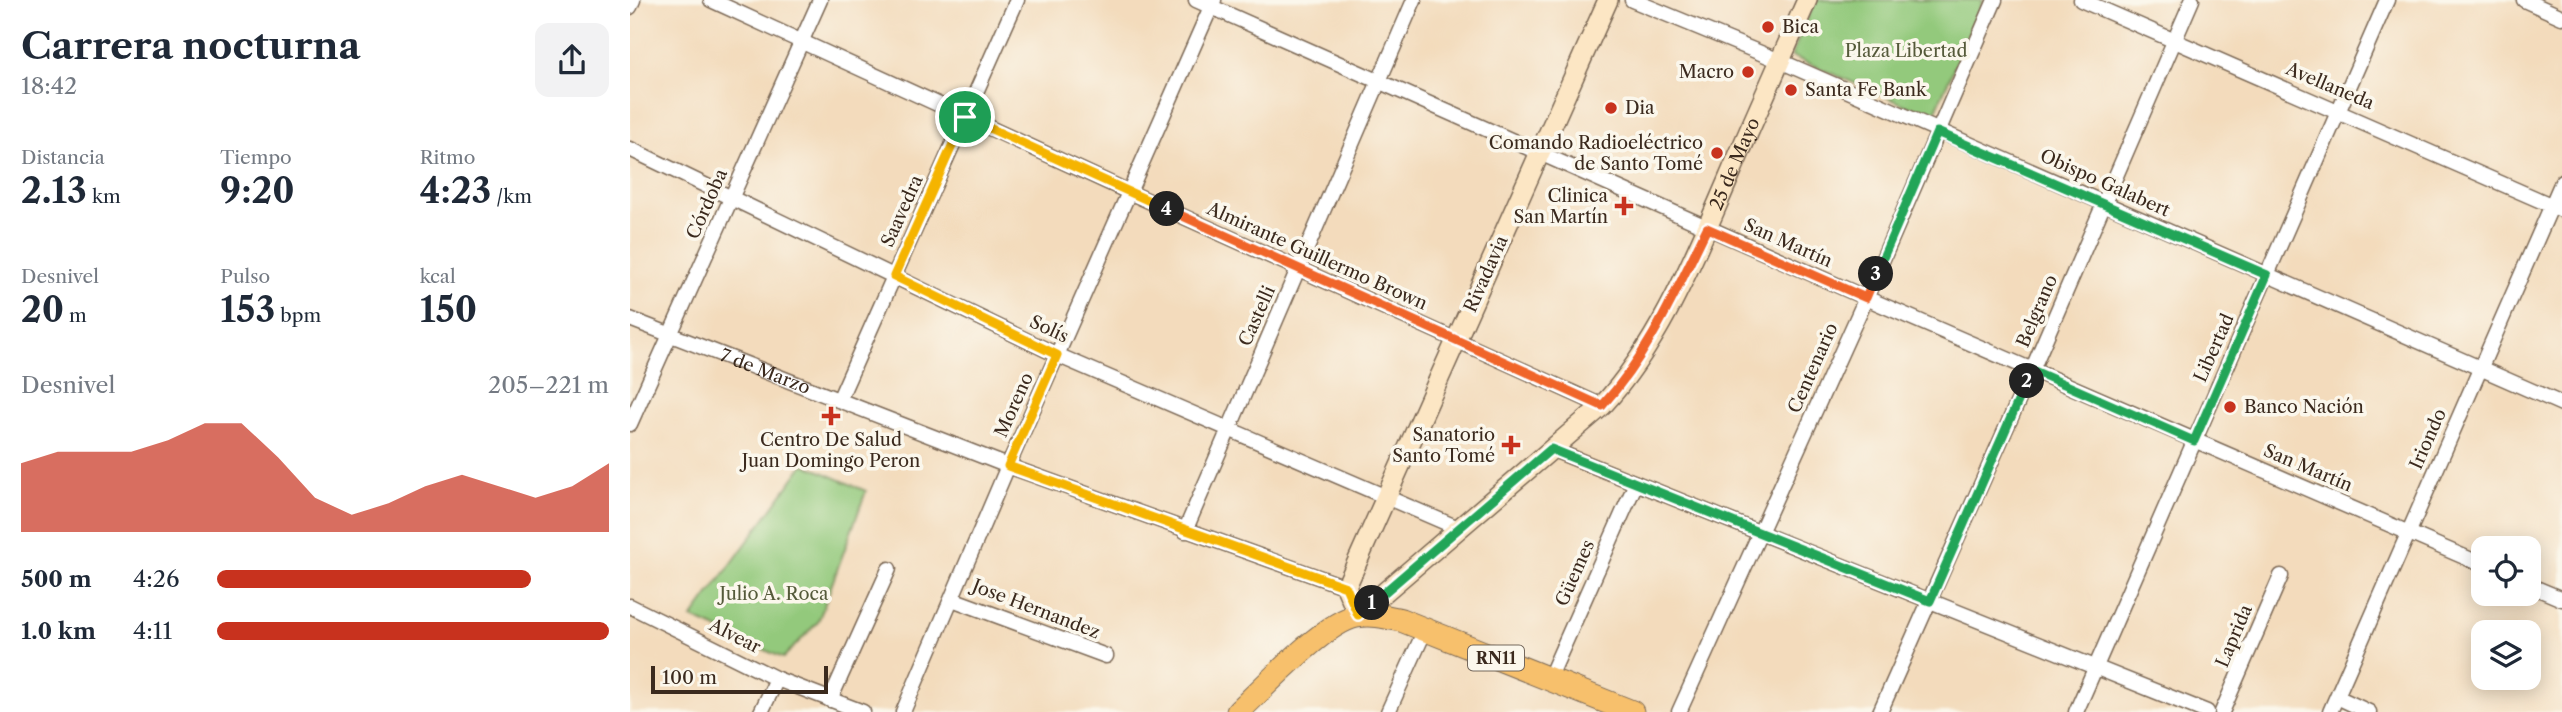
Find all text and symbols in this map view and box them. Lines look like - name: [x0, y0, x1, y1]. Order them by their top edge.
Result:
- place label: Bica: [1782, 16, 1819, 38]
- marker: Bica: [1760, 19, 1776, 35]
- text: Carrera nocturna: [21, 22, 361, 69]
- button: share: [535, 23, 609, 97]
- park label: Plaza Libertad: [1845, 40, 1967, 62]
- street label: Avellaneda: [2282, 57, 2378, 115]
- place label: Macro: [1679, 61, 1734, 83]
- marker: Macro: [1740, 64, 1756, 80]
- text: 18:42: [21, 72, 77, 100]
- place label: Santa Fe Bank: [1805, 79, 1928, 101]
- marker: Santa Fe Bank: [1783, 82, 1799, 98]
- pin: [935, 87, 995, 147]
- place label: Dia: [1625, 97, 1655, 119]
- icon: arrive: [946, 98, 984, 136]
- marker: Dia: [1603, 100, 1619, 116]
- street label: 25 de Mayo: [1705, 114, 1764, 213]
- place label: Comando Radioeléctrico de Santo Tomé: [1489, 132, 1703, 175]
- marker: Comando Radioeléctrico de Santo Tomé: [1709, 145, 1725, 161]
- street label: Obispo Galabert: [2037, 145, 2174, 222]
- text: Distancia: [21, 146, 105, 169]
- text: Tiempo: [220, 146, 292, 169]
- text: Ritmo: [420, 146, 475, 169]
- street label: Córdoba: [682, 165, 732, 243]
- text: 2.13: [21, 169, 87, 212]
- text: 9:20: [220, 169, 295, 212]
- text: 4:23: [420, 169, 491, 212]
- street label: Saavedra: [876, 171, 928, 250]
- text: km: [87, 185, 121, 208]
- text: /km: [491, 185, 532, 208]
- place label: Clinica San Martín: [1514, 185, 1608, 228]
- pin: 4: [1150, 192, 1184, 227]
- marker: Clinica San Martín: [1614, 196, 1634, 216]
- text: 4: [1161, 197, 1172, 220]
- street label: Almirante Guillermo Brown: [1202, 197, 1431, 315]
- street label: San Martín: [1740, 214, 1836, 272]
- street label: Rivadavia: [1459, 232, 1513, 316]
- pin: 3: [1858, 256, 1894, 292]
- text: 3: [1870, 262, 1881, 285]
- text: Desnivel: [21, 265, 99, 288]
- text: Pulso: [220, 265, 270, 288]
- text: kcal: [420, 265, 456, 288]
- street label: Belgrano: [2012, 271, 2062, 351]
- street label: Castelli: [1234, 282, 1280, 350]
- text: 20: [21, 288, 64, 331]
- text: 153: [220, 288, 275, 331]
- text: 150: [420, 288, 477, 331]
- text: m: [64, 304, 87, 327]
- text: bpm: [275, 304, 321, 327]
- street label: Solís: [1026, 310, 1072, 348]
- street label: Libertad: [2189, 310, 2239, 386]
- street label: Centenario: [1783, 319, 1843, 417]
- street label: 7 de Marzo: [717, 344, 813, 399]
- pin: 2: [2010, 364, 2044, 398]
- street label: Moreno: [990, 369, 1038, 441]
- text: 2: [2021, 369, 2032, 392]
- text: Desnivel: [21, 371, 115, 399]
- text: 205–221 m: [488, 371, 609, 399]
- place label: Banco Nación: [2244, 396, 2364, 418]
- marker: Banco Nación: [2222, 399, 2238, 415]
- street label: Iriondo: [2405, 405, 2451, 473]
- marker: Centro De Salud Juan Domingo Peron: [821, 406, 841, 426]
- place label: Sanatorio Santo Tomé: [1392, 424, 1495, 467]
- place label: Centro De Salud Juan Domingo Peron: [739, 429, 920, 472]
- marker: Sanatorio Santo Tomé: [1501, 435, 1521, 455]
- street label: San Martín: [2260, 439, 2356, 497]
- map controls: [2471, 536, 2541, 690]
- button: locate: [2471, 536, 2541, 606]
- street label: Güemes: [1551, 537, 1599, 609]
- text: 500 m: [21, 565, 92, 593]
- text: 4:26: [133, 565, 179, 593]
- street label: Jose Hernandez: [966, 573, 1103, 643]
- park label: Julio A. Roca: [716, 583, 829, 605]
- pin: 1: [1354, 586, 1390, 620]
- text: 1: [1367, 591, 1376, 614]
- street label: Laprida: [2211, 601, 2257, 671]
- street label: Alvear: [705, 613, 765, 658]
- text: 1.0 km: [21, 617, 96, 645]
- text: 4:11: [133, 617, 172, 645]
- button: layers: [2471, 620, 2541, 690]
- road number: RN11: [1468, 646, 1524, 670]
- scale bar: [651, 663, 828, 695]
- text: 100 m: [662, 666, 717, 689]

